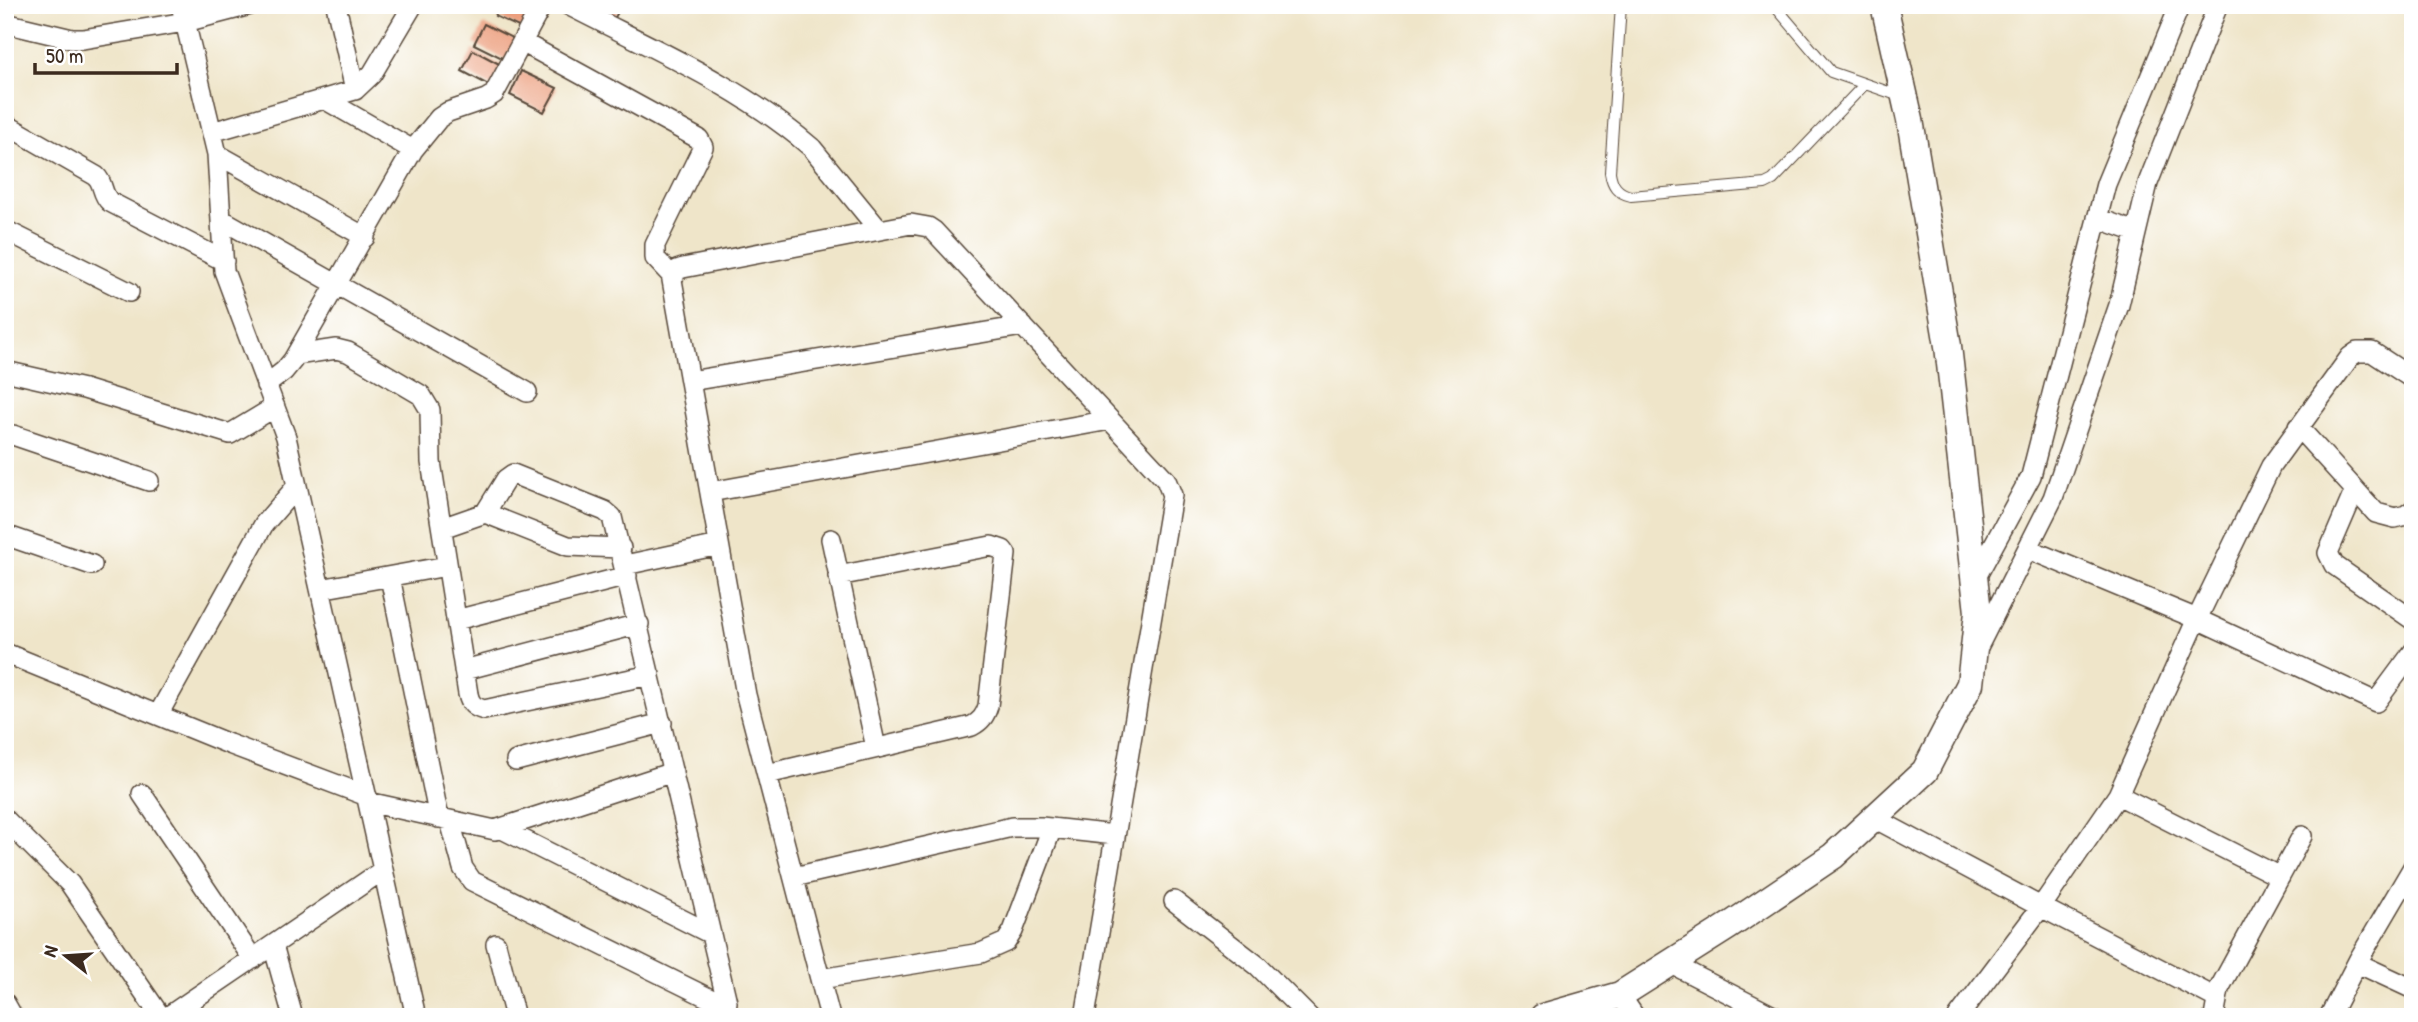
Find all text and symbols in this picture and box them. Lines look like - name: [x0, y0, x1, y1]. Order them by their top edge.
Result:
- scale bar: [35, 32, 177, 76]
- text: 50 m: [46, 41, 83, 70]
- north arrow: [32, 920, 102, 990]
- text: N: [36, 942, 64, 960]

